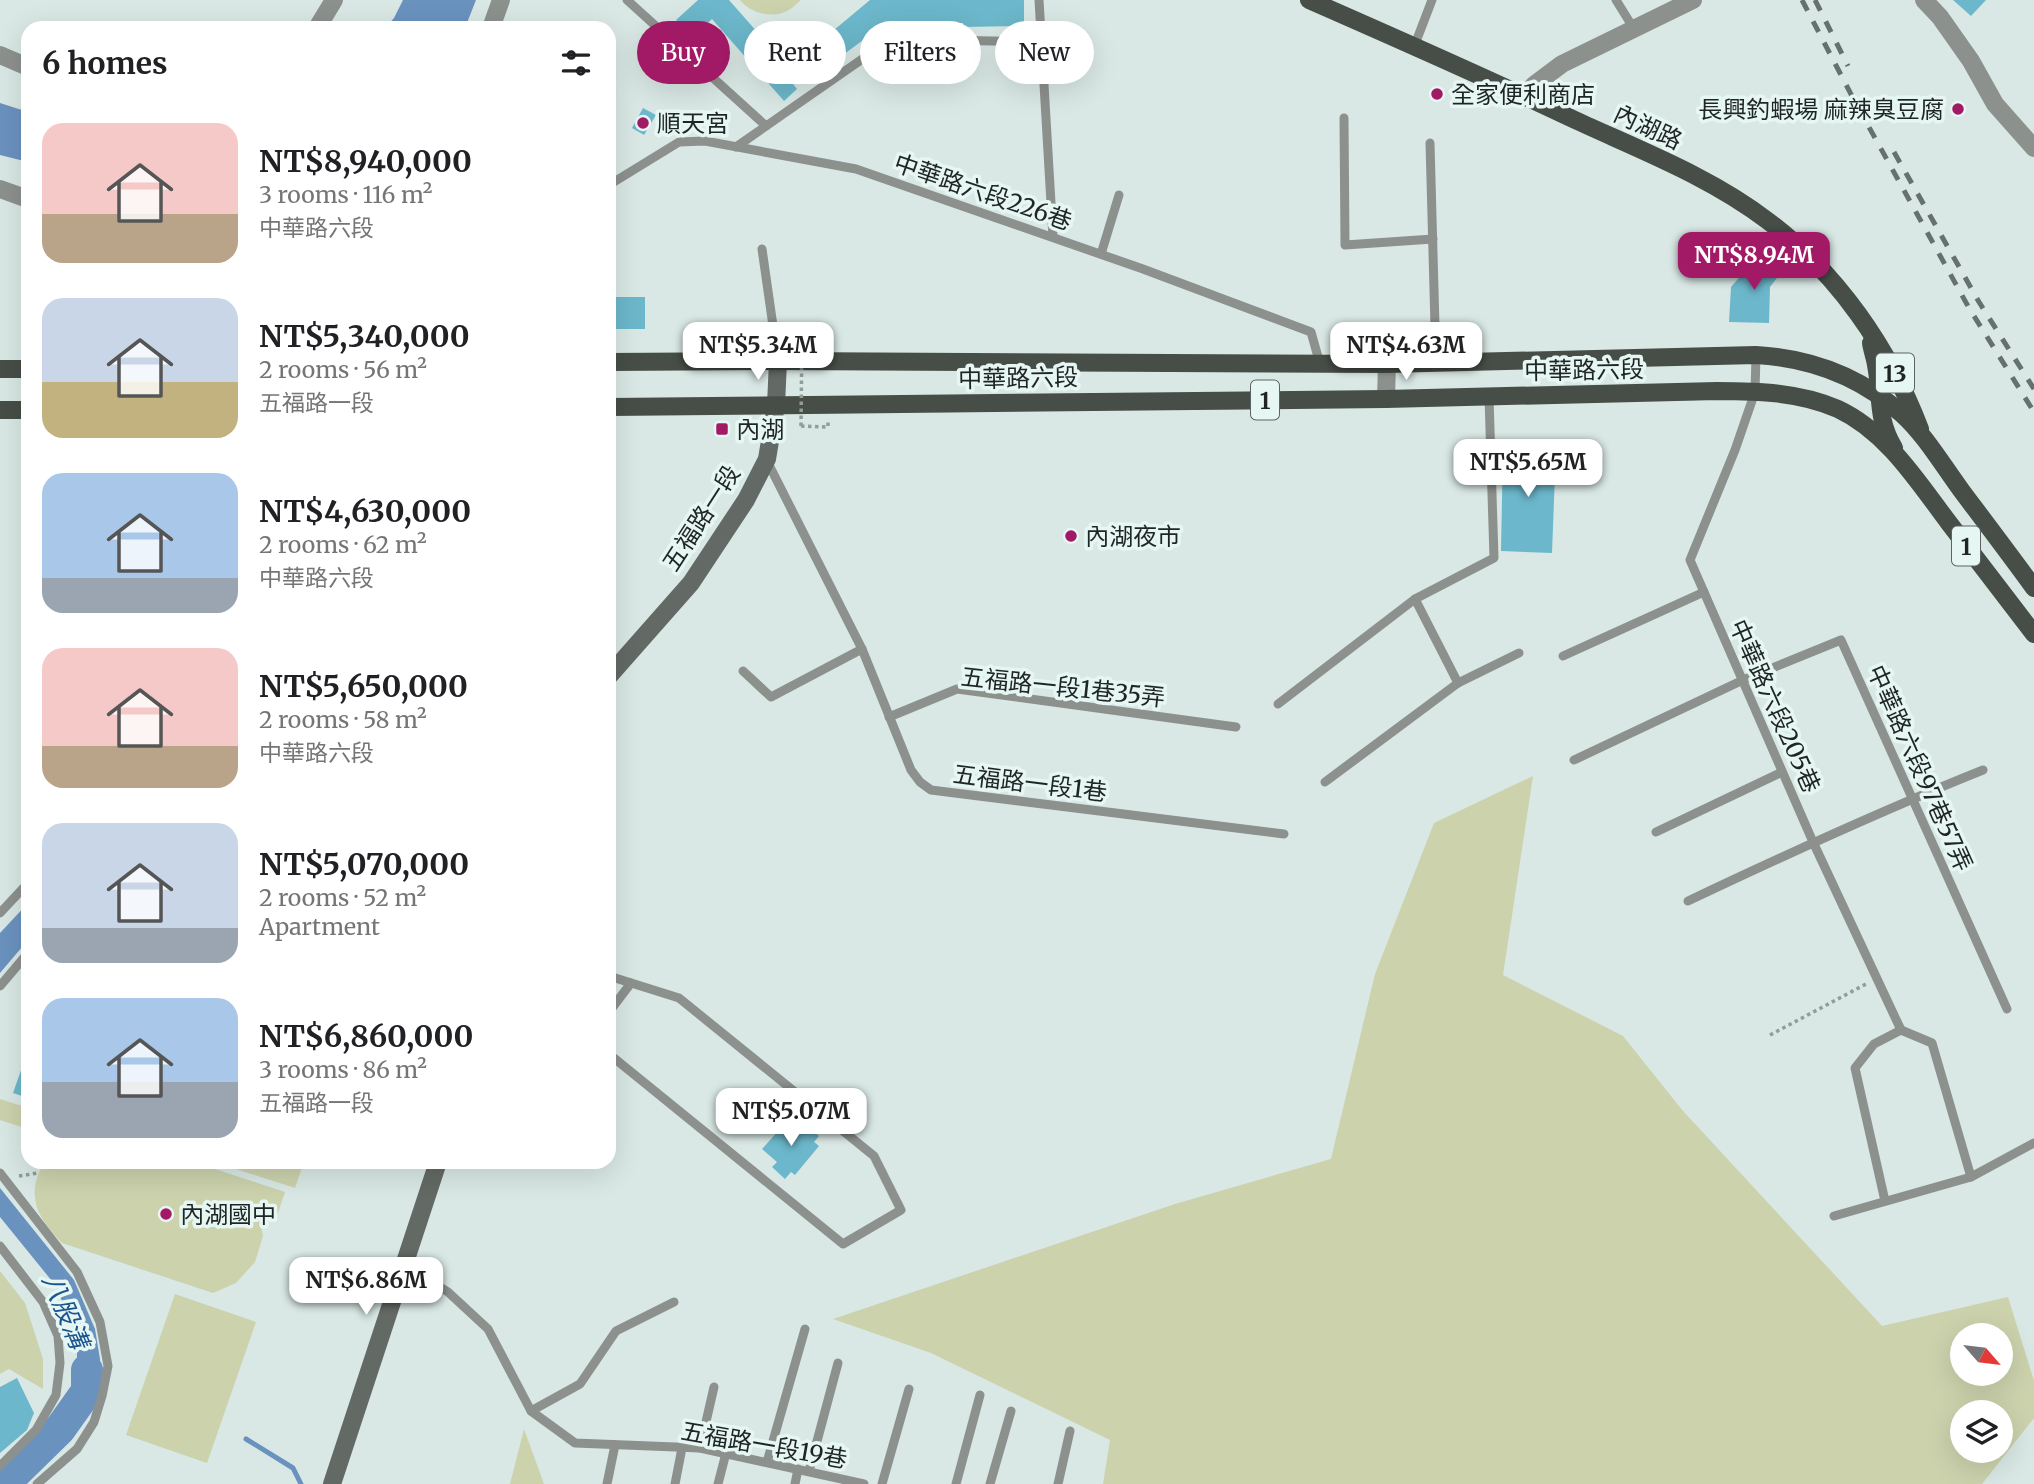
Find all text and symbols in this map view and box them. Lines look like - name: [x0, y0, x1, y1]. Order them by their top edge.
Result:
- chip: Buy: [637, 21, 730, 84]
- chip: Rent: [744, 21, 846, 84]
- chip: Filters: [860, 21, 981, 84]
- chip: New: [995, 21, 1094, 84]
- text: 6 homes: [42, 44, 167, 82]
- icon: filters: [557, 44, 595, 82]
- place label: 全家便利商店: [1451, 79, 1595, 110]
- marker: 全家便利商店: [1429, 86, 1445, 102]
- place label: 長興釣蝦場 麻辣臭豆腐: [1698, 94, 1944, 125]
- street label: 內湖路: [1609, 98, 1687, 156]
- marker: 長興釣蝦場 麻辣臭豆腐: [1950, 101, 1966, 117]
- place label: 順天宮: [657, 108, 729, 139]
- marker: 順天宮: [635, 115, 651, 131]
- text: NT$8,940,000: [259, 142, 472, 180]
- street label: 中華路六段226巷: [890, 147, 1076, 237]
- icon: home: [98, 151, 182, 235]
- text: 3 rooms · 116 m²: [259, 180, 433, 209]
- text: 中華路六段: [259, 213, 374, 242]
- pin: NT$8.94M: [1682, 232, 1826, 292]
- text: NT$8.94M: [1694, 240, 1814, 269]
- text: NT$5,340,000: [259, 317, 470, 355]
- pin: NT$5.34M: [686, 322, 830, 382]
- pin: NT$4.63M: [1334, 322, 1478, 382]
- icon: home: [98, 326, 182, 410]
- text: NT$5.34M: [699, 330, 817, 359]
- text: NT$4.63M: [1346, 330, 1466, 359]
- street label: 中華路六段: [1524, 353, 1644, 387]
- road number: 13: [1876, 354, 1914, 392]
- text: 2 rooms · 56 m²: [259, 355, 427, 384]
- street label: 中華路六段: [958, 361, 1078, 395]
- road number: 1: [1251, 380, 1279, 420]
- text: 五福路一段: [259, 388, 374, 417]
- place label: 內湖: [736, 414, 784, 445]
- marker: 內湖: [714, 421, 730, 437]
- pin: NT$5.65M: [1456, 440, 1600, 499]
- text: NT$5.65M: [1469, 447, 1587, 476]
- street label: 五福路一段: [655, 459, 747, 577]
- text: NT$4,630,000: [259, 492, 471, 530]
- icon: home: [98, 501, 182, 585]
- place label: 內湖夜市: [1085, 521, 1181, 552]
- road number: 1: [1952, 526, 1980, 566]
- marker: 內湖夜市: [1063, 528, 1079, 544]
- text: 2 rooms · 62 m²: [259, 530, 427, 559]
- text: 中華路六段: [259, 563, 374, 592]
- street label: 中華路六段205巷: [1723, 614, 1827, 798]
- street label: 中華路六段97巷57弄: [1861, 660, 1979, 876]
- street label: 五福路一段1巷35弄: [959, 661, 1167, 713]
- text: NT$5,650,000: [259, 667, 468, 705]
- icon: home: [98, 676, 182, 760]
- text: 2 rooms · 58 m²: [259, 705, 427, 734]
- text: 中華路六段: [259, 738, 374, 767]
- street label: 五福路一段1巷: [951, 758, 1109, 808]
- text: NT$5,070,000: [259, 845, 469, 883]
- icon: home: [98, 851, 182, 935]
- text: 2 rooms · 52 m²: [259, 883, 426, 912]
- text: Apartment: [259, 912, 380, 941]
- text: NT$6,860,000: [259, 1017, 473, 1055]
- icon: home: [98, 1026, 182, 1110]
- text: 3 rooms · 86 m²: [259, 1055, 427, 1084]
- text: 五福路一段: [259, 1088, 374, 1117]
- pin: NT$5.07M: [719, 1088, 863, 1148]
- text: NT$5.07M: [732, 1096, 850, 1125]
- place label: 內湖國中: [180, 1199, 276, 1230]
- marker: 內湖國中: [158, 1206, 174, 1222]
- pin: NT$6.86M: [294, 1258, 438, 1317]
- text: NT$6.86M: [305, 1265, 427, 1294]
- water label: 八股溝: [36, 1269, 98, 1357]
- north arrow: [1950, 1323, 2012, 1386]
- map controls: [1950, 1323, 2013, 1463]
- button: layers: [1950, 1400, 2013, 1463]
- street label: 五福路一段19巷: [678, 1415, 850, 1475]

